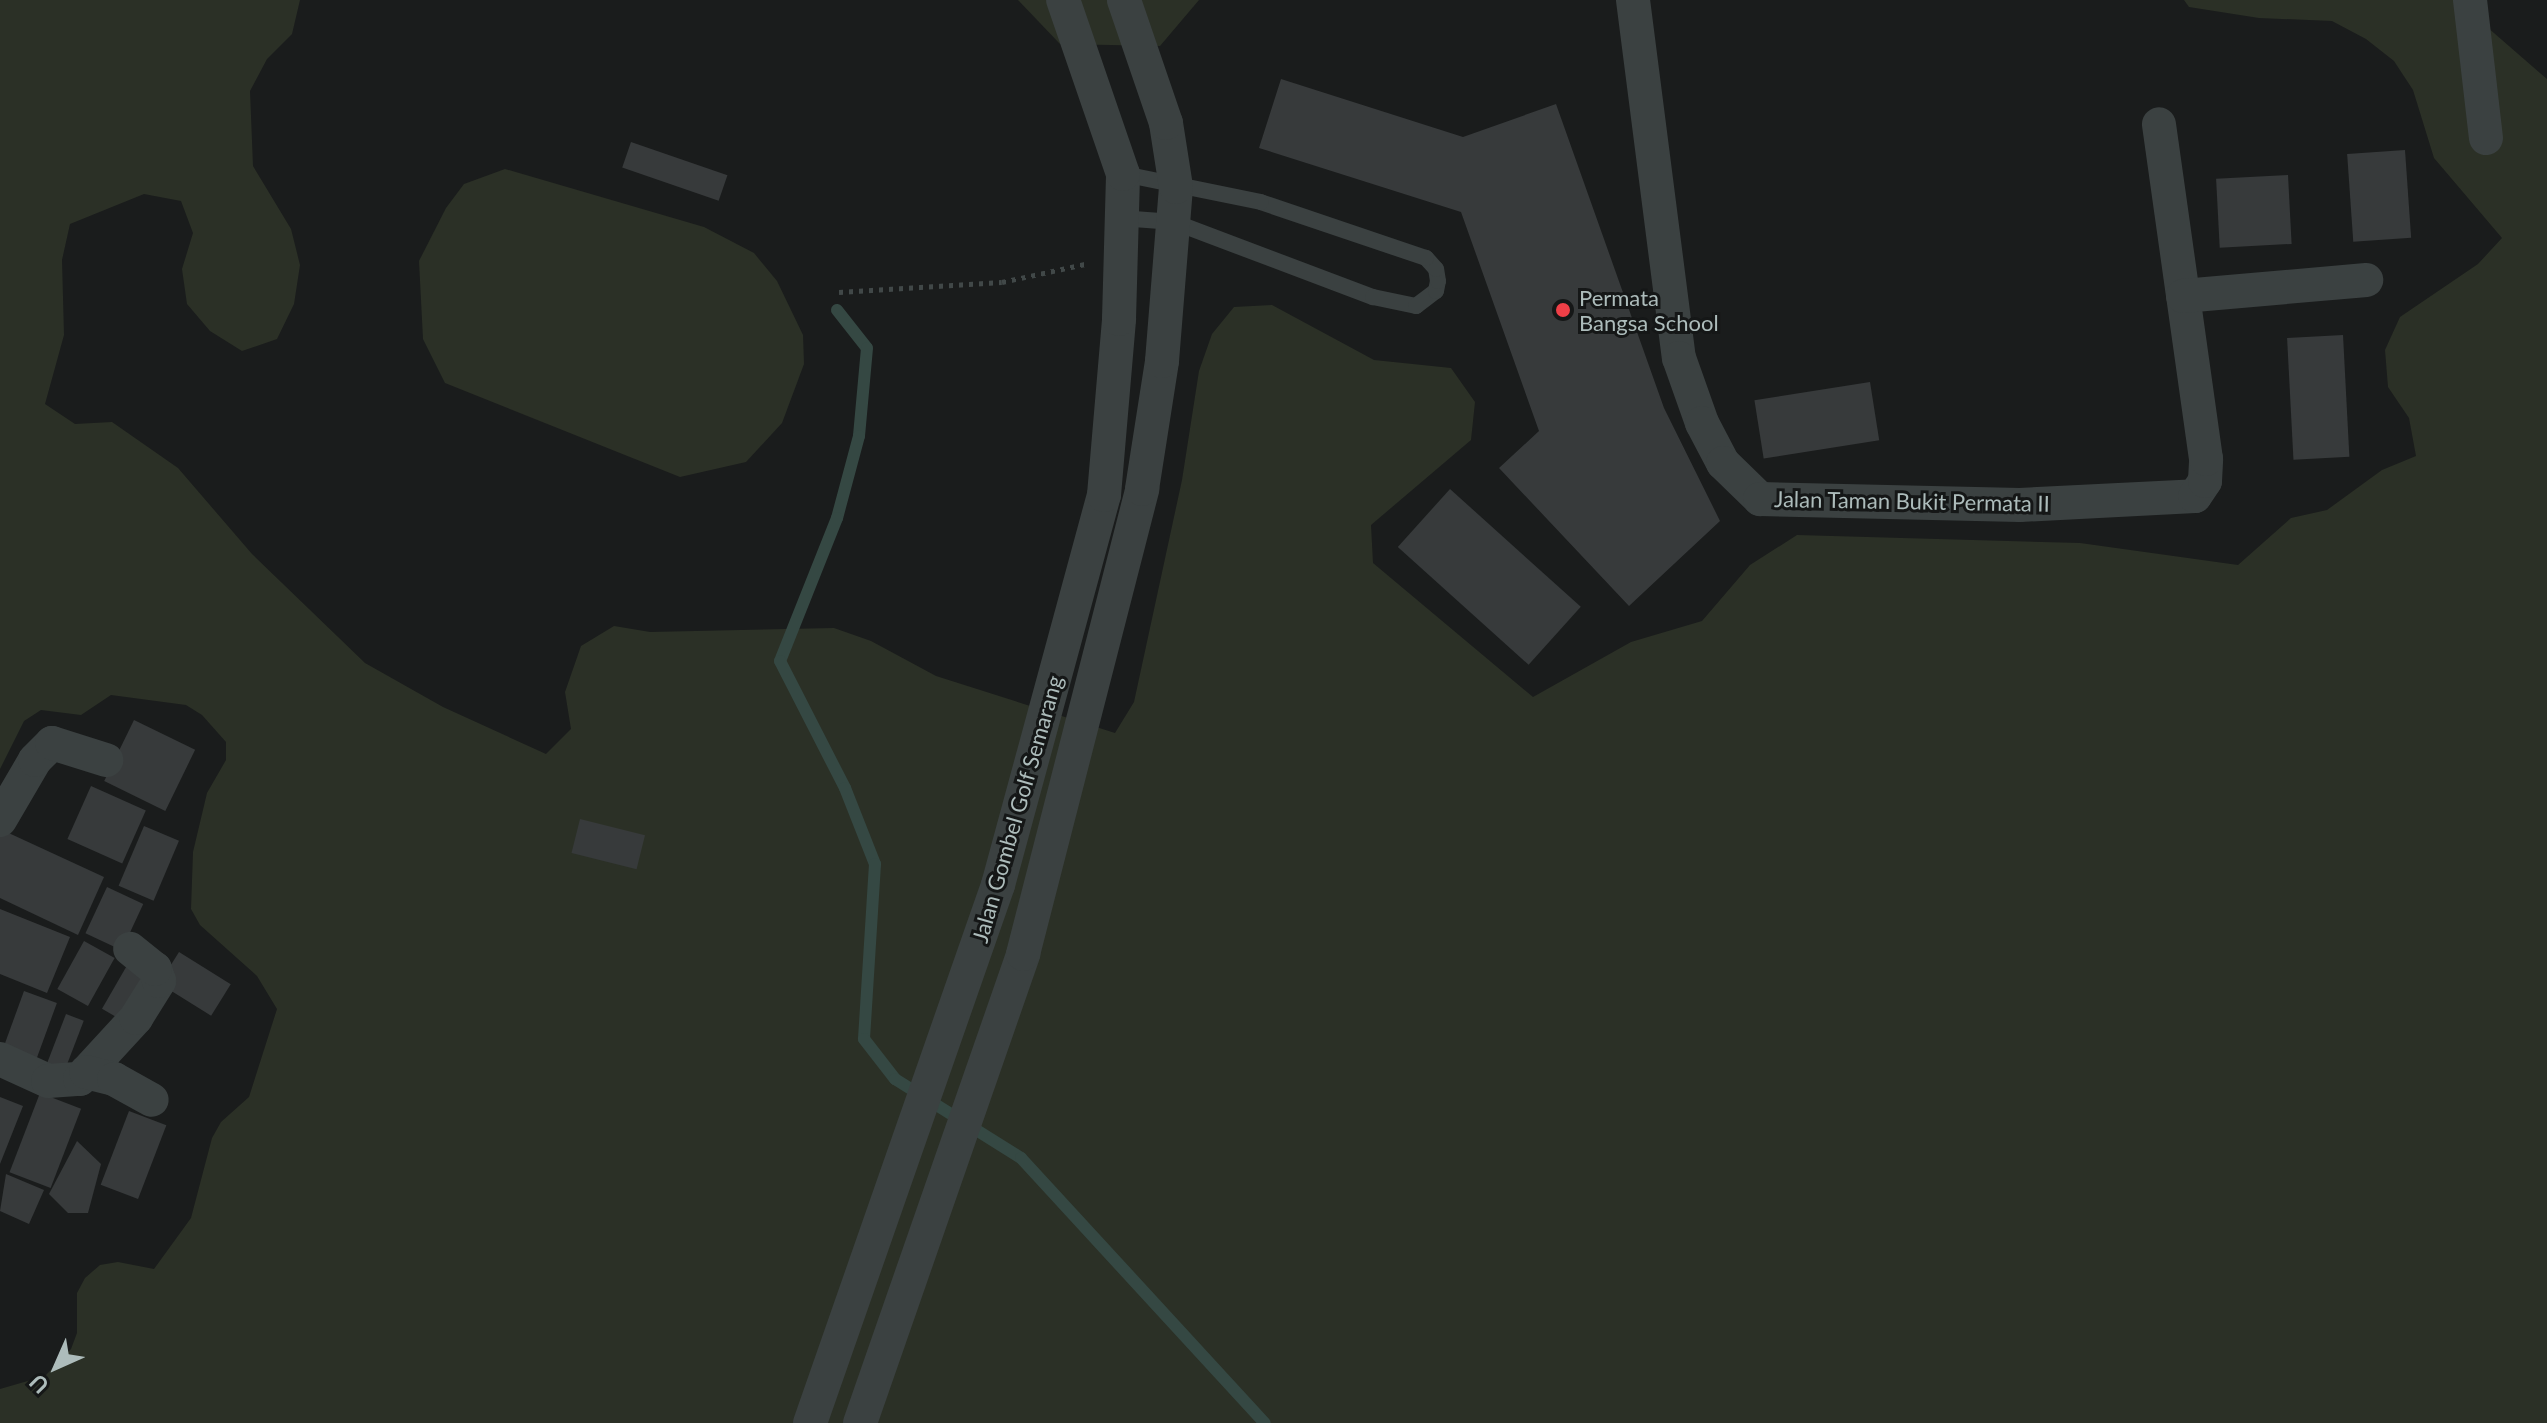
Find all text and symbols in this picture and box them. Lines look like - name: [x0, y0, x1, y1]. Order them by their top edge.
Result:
- place label: Permata Bangsa School: [1579, 284, 1719, 336]
- marker: Permata Bangsa School: [1554, 301, 1572, 319]
- street label: Jalan Taman Bukit Permata II: [1774, 485, 2050, 517]
- street label: Jalan Gombel Golf Semarang: [966, 672, 1068, 946]
- north arrow: [16, 1327, 96, 1407]
- text: U: [23, 1369, 54, 1400]

